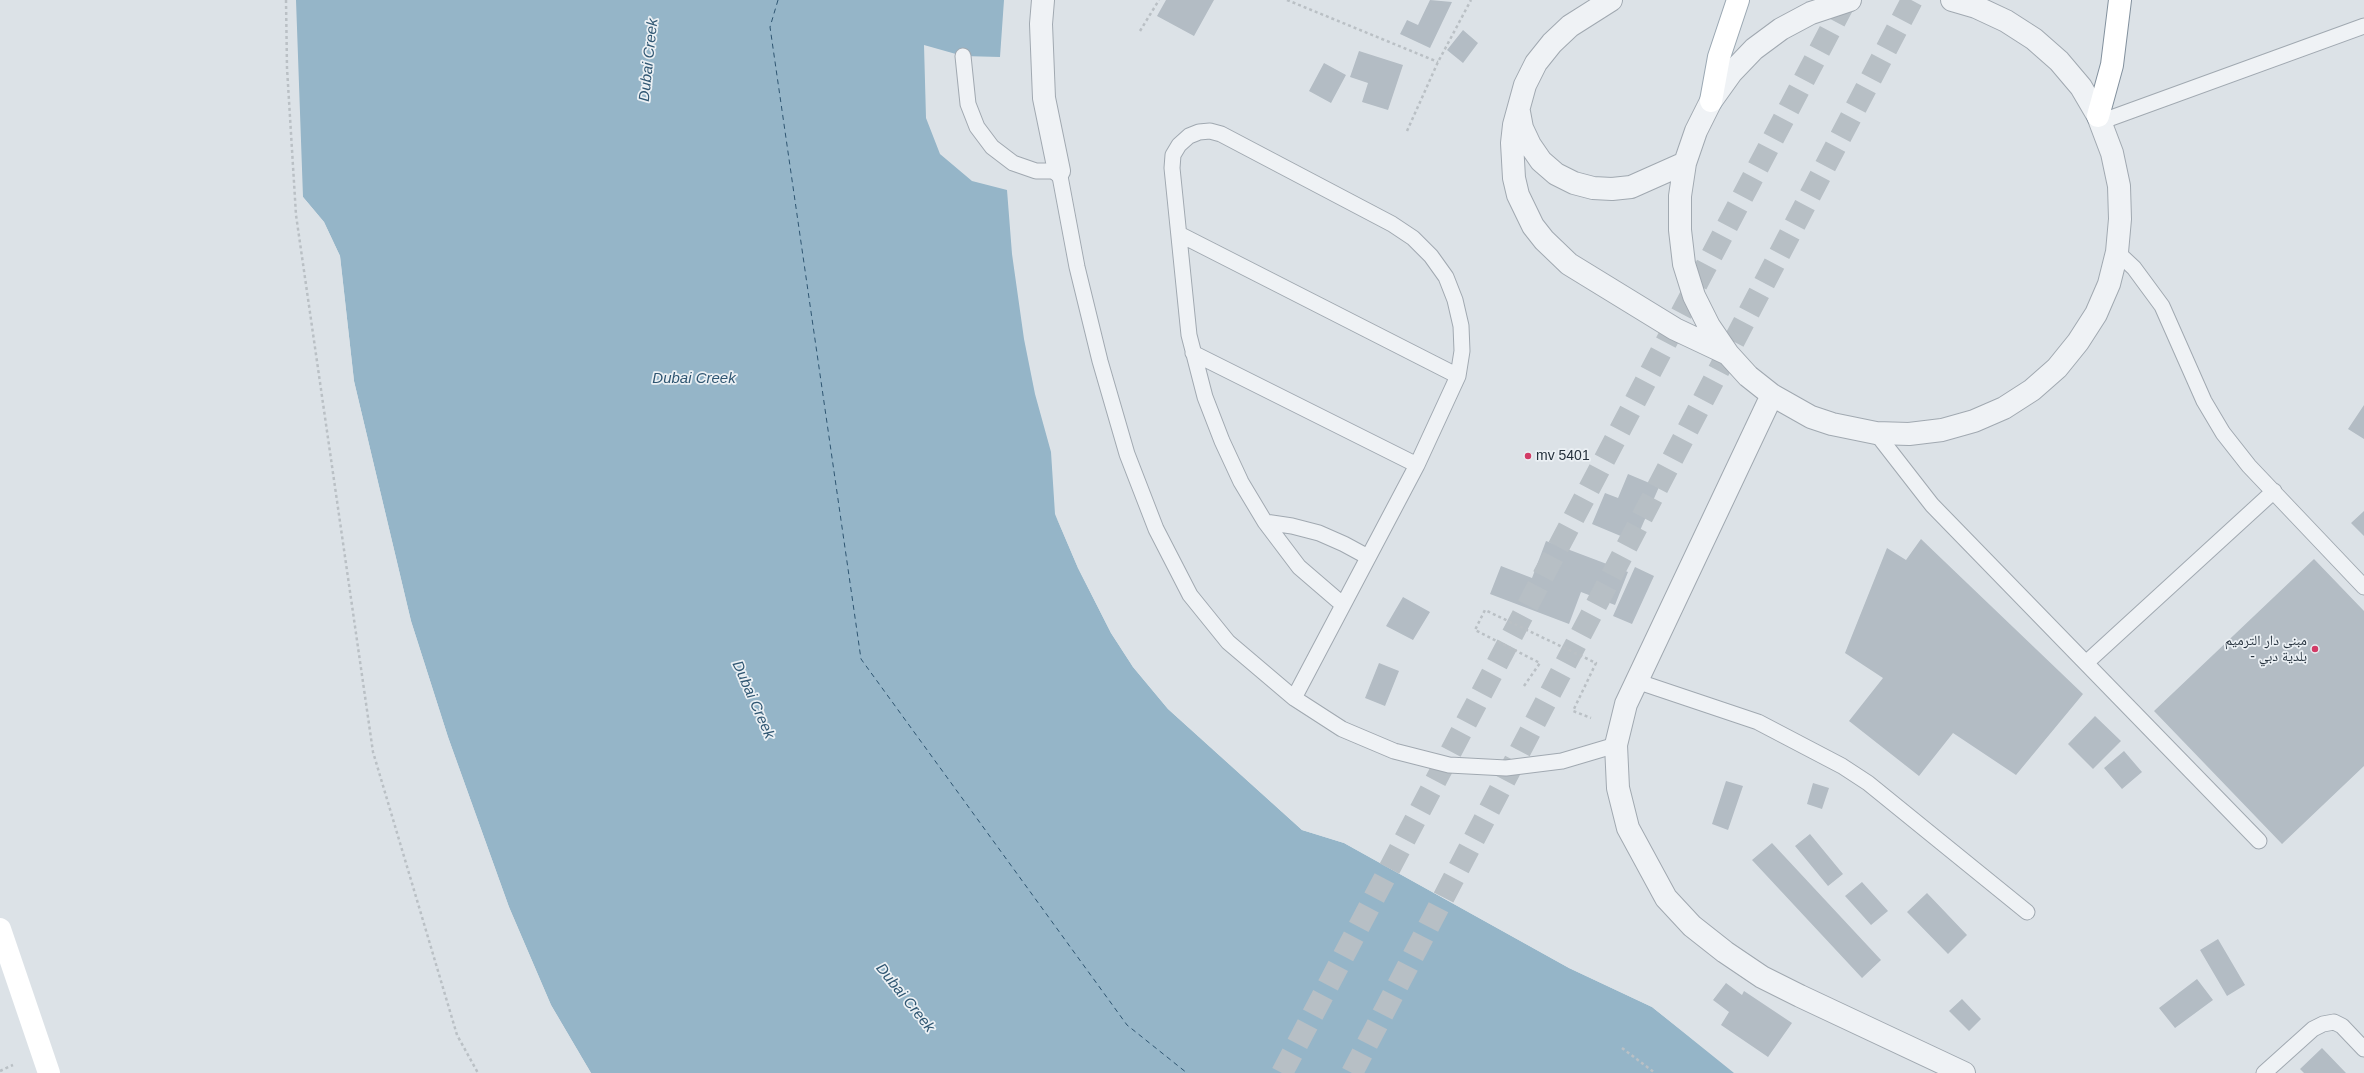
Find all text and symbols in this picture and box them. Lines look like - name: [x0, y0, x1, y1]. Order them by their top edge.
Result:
- water label: Dubai Creek: [636, 18, 662, 102]
- water label: Dubai Creek: [652, 370, 736, 388]
- place label: mv 5401: [1536, 448, 1590, 464]
- marker: mv 5401: [1523, 451, 1533, 461]
- place label: مبنى دار الترميم - بلدية دبي: [2225, 633, 2307, 666]
- marker: مبنى دار الترميم - بلدية دبي: [2310, 644, 2320, 654]
- water label: Dubai Creek: [728, 658, 778, 742]
- water label: Dubai Creek: [872, 960, 938, 1036]

